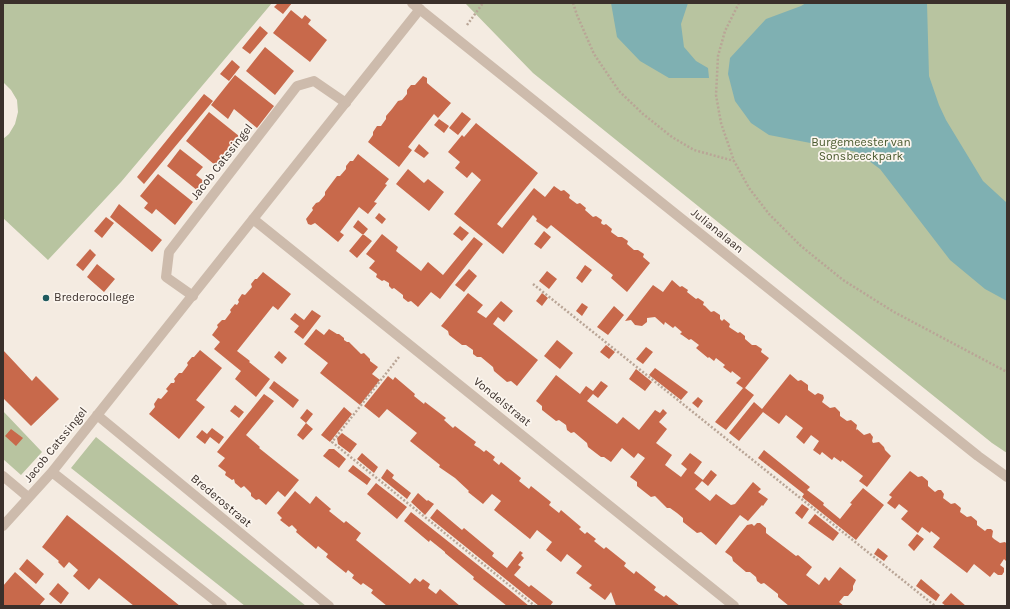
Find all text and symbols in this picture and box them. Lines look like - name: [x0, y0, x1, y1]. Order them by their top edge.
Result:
- street label: Jacob Catssingel: [188, 121, 256, 203]
- park label: Burgemeester van Sonsbeeckpark: [811, 136, 911, 164]
- street label: Julianalaan: [688, 205, 746, 257]
- place label: Brederocollege: [54, 291, 135, 305]
- marker: Brederocollege: [41, 293, 51, 303]
- street label: Vondelstraat: [470, 374, 534, 430]
- street label: Jacob Catssingel: [21, 405, 91, 485]
- street label: Brederostraat: [188, 471, 254, 531]

